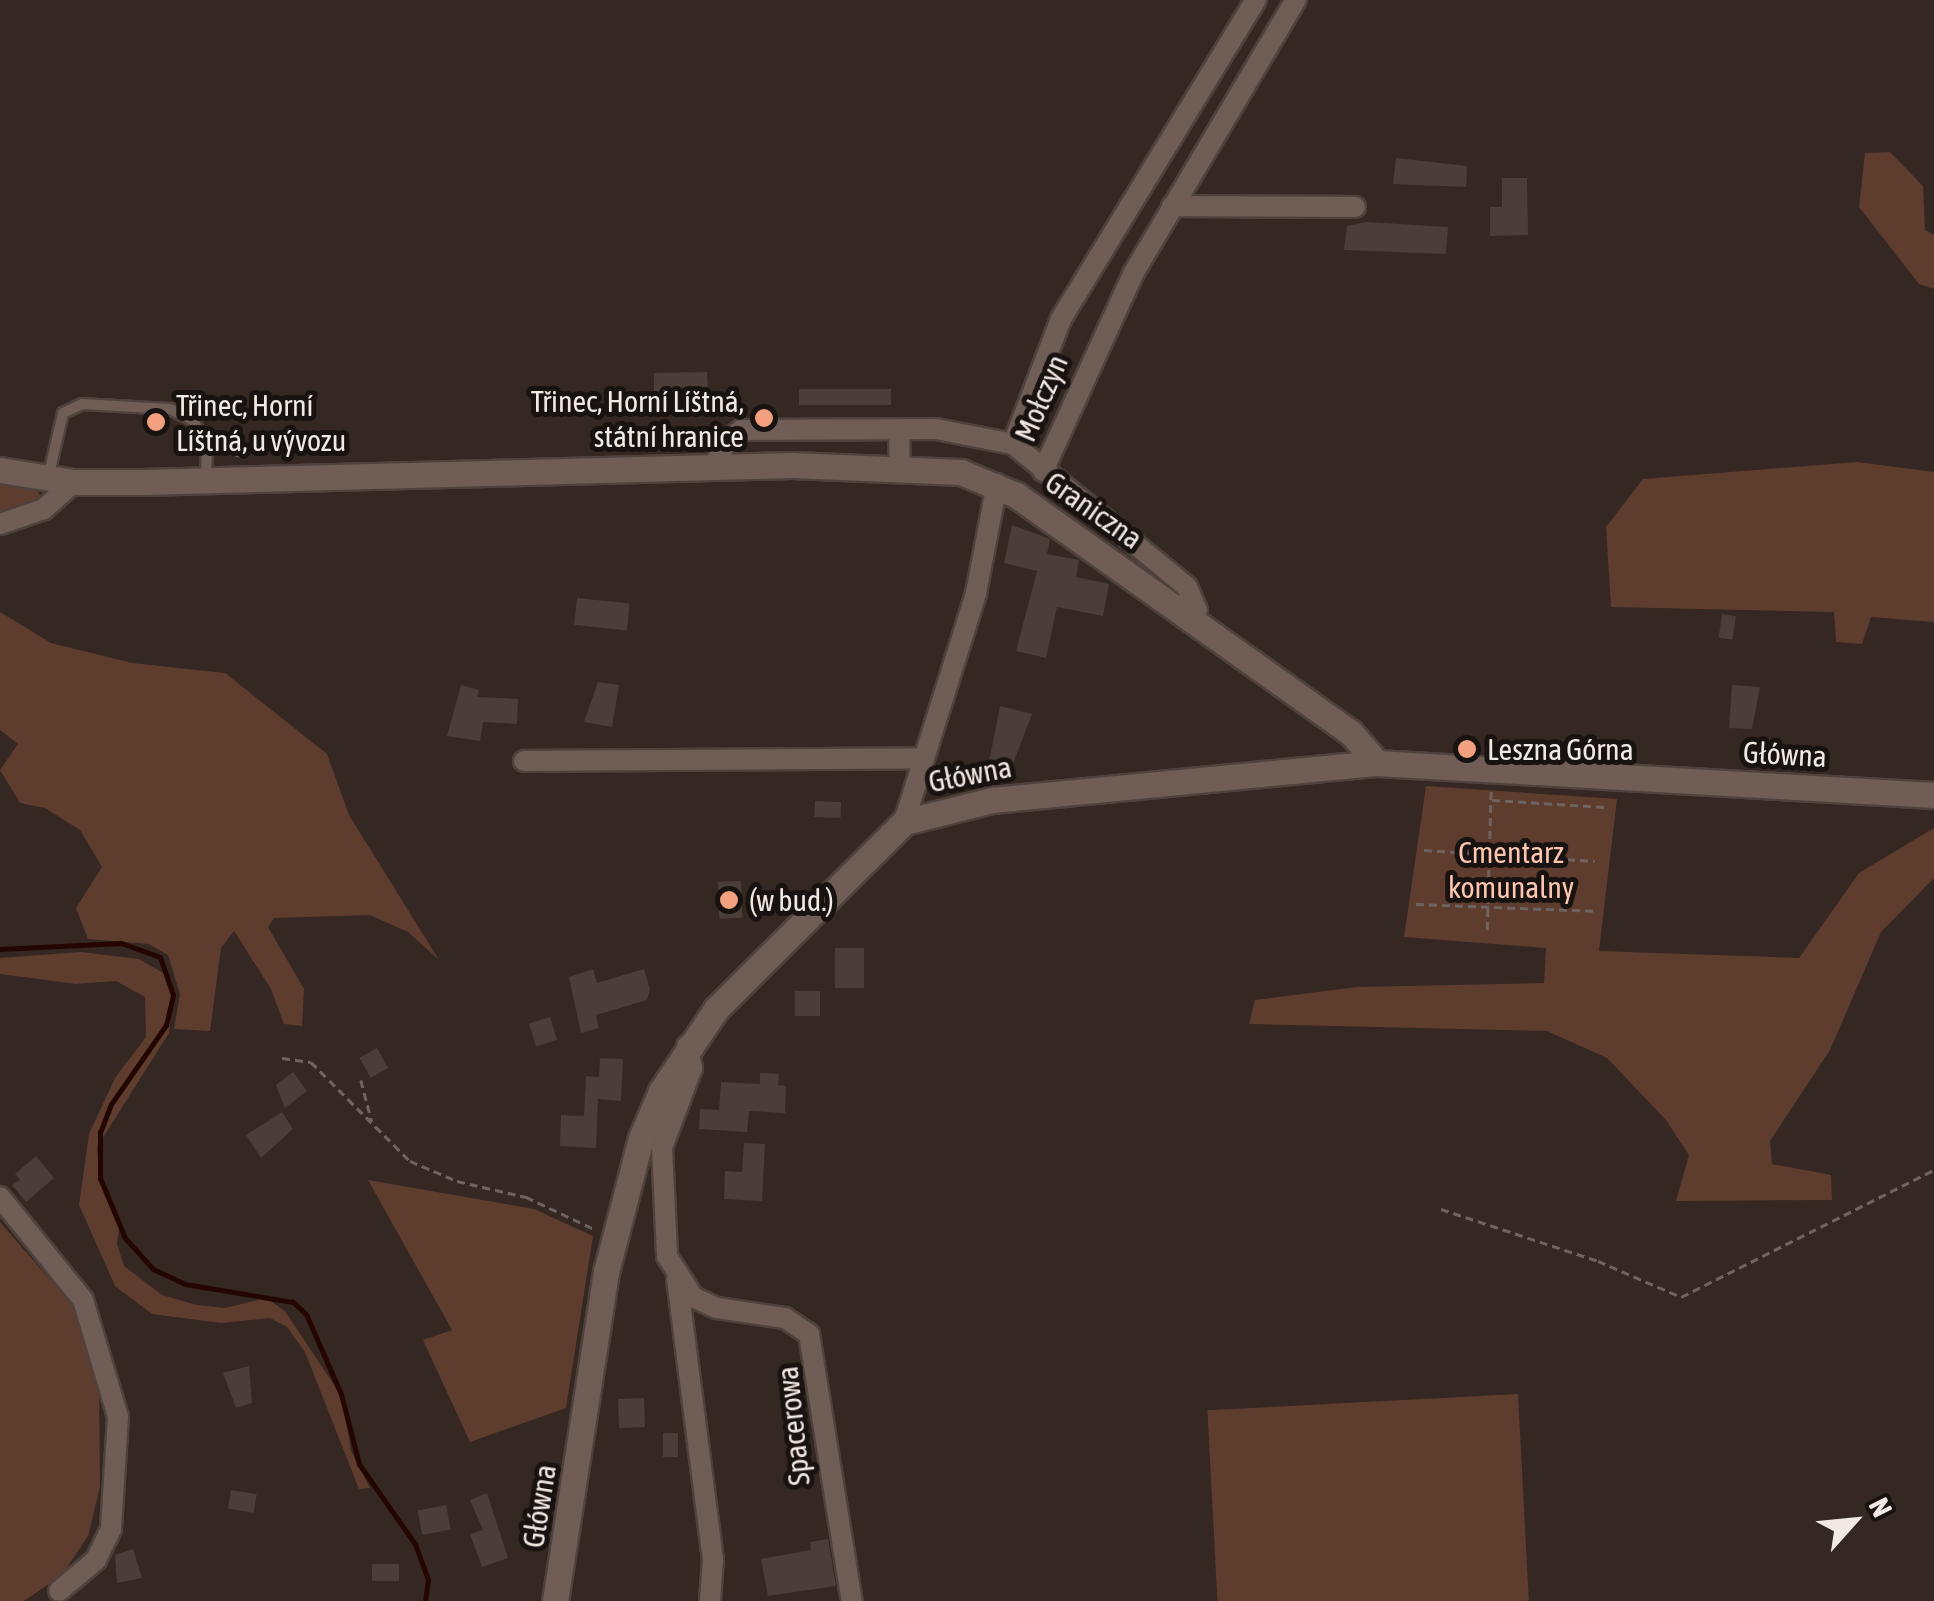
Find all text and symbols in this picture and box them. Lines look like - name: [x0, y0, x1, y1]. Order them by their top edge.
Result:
- street label: Mołczyn: [1007, 349, 1075, 447]
- place label: Třinec, Horní Líštná, státní hranice: [531, 383, 744, 454]
- place label: Třinec, Horní Líštná, u vývozu: [176, 387, 346, 458]
- marker: Třinec, Horní Líštná, státní hranice: [753, 407, 775, 429]
- marker: Třinec, Horní Líštná, u vývozu: [145, 411, 167, 433]
- street label: Graniczna: [1039, 464, 1149, 556]
- place label: Leszna Górna: [1487, 731, 1634, 767]
- street label: Główna: [1742, 734, 1828, 774]
- marker: Leszna Górna: [1456, 738, 1478, 760]
- street label: Główna: [925, 748, 1015, 800]
- park label: Cmentarz komunalny: [1448, 834, 1574, 904]
- place label: (w bud.): [749, 882, 834, 918]
- marker: (w bud.): [718, 889, 740, 911]
- street label: Spacerowa: [769, 1365, 817, 1487]
- street label: Główna: [515, 1462, 563, 1550]
- north arrow: [1804, 1471, 1904, 1571]
- text: N: [1863, 1493, 1899, 1522]

